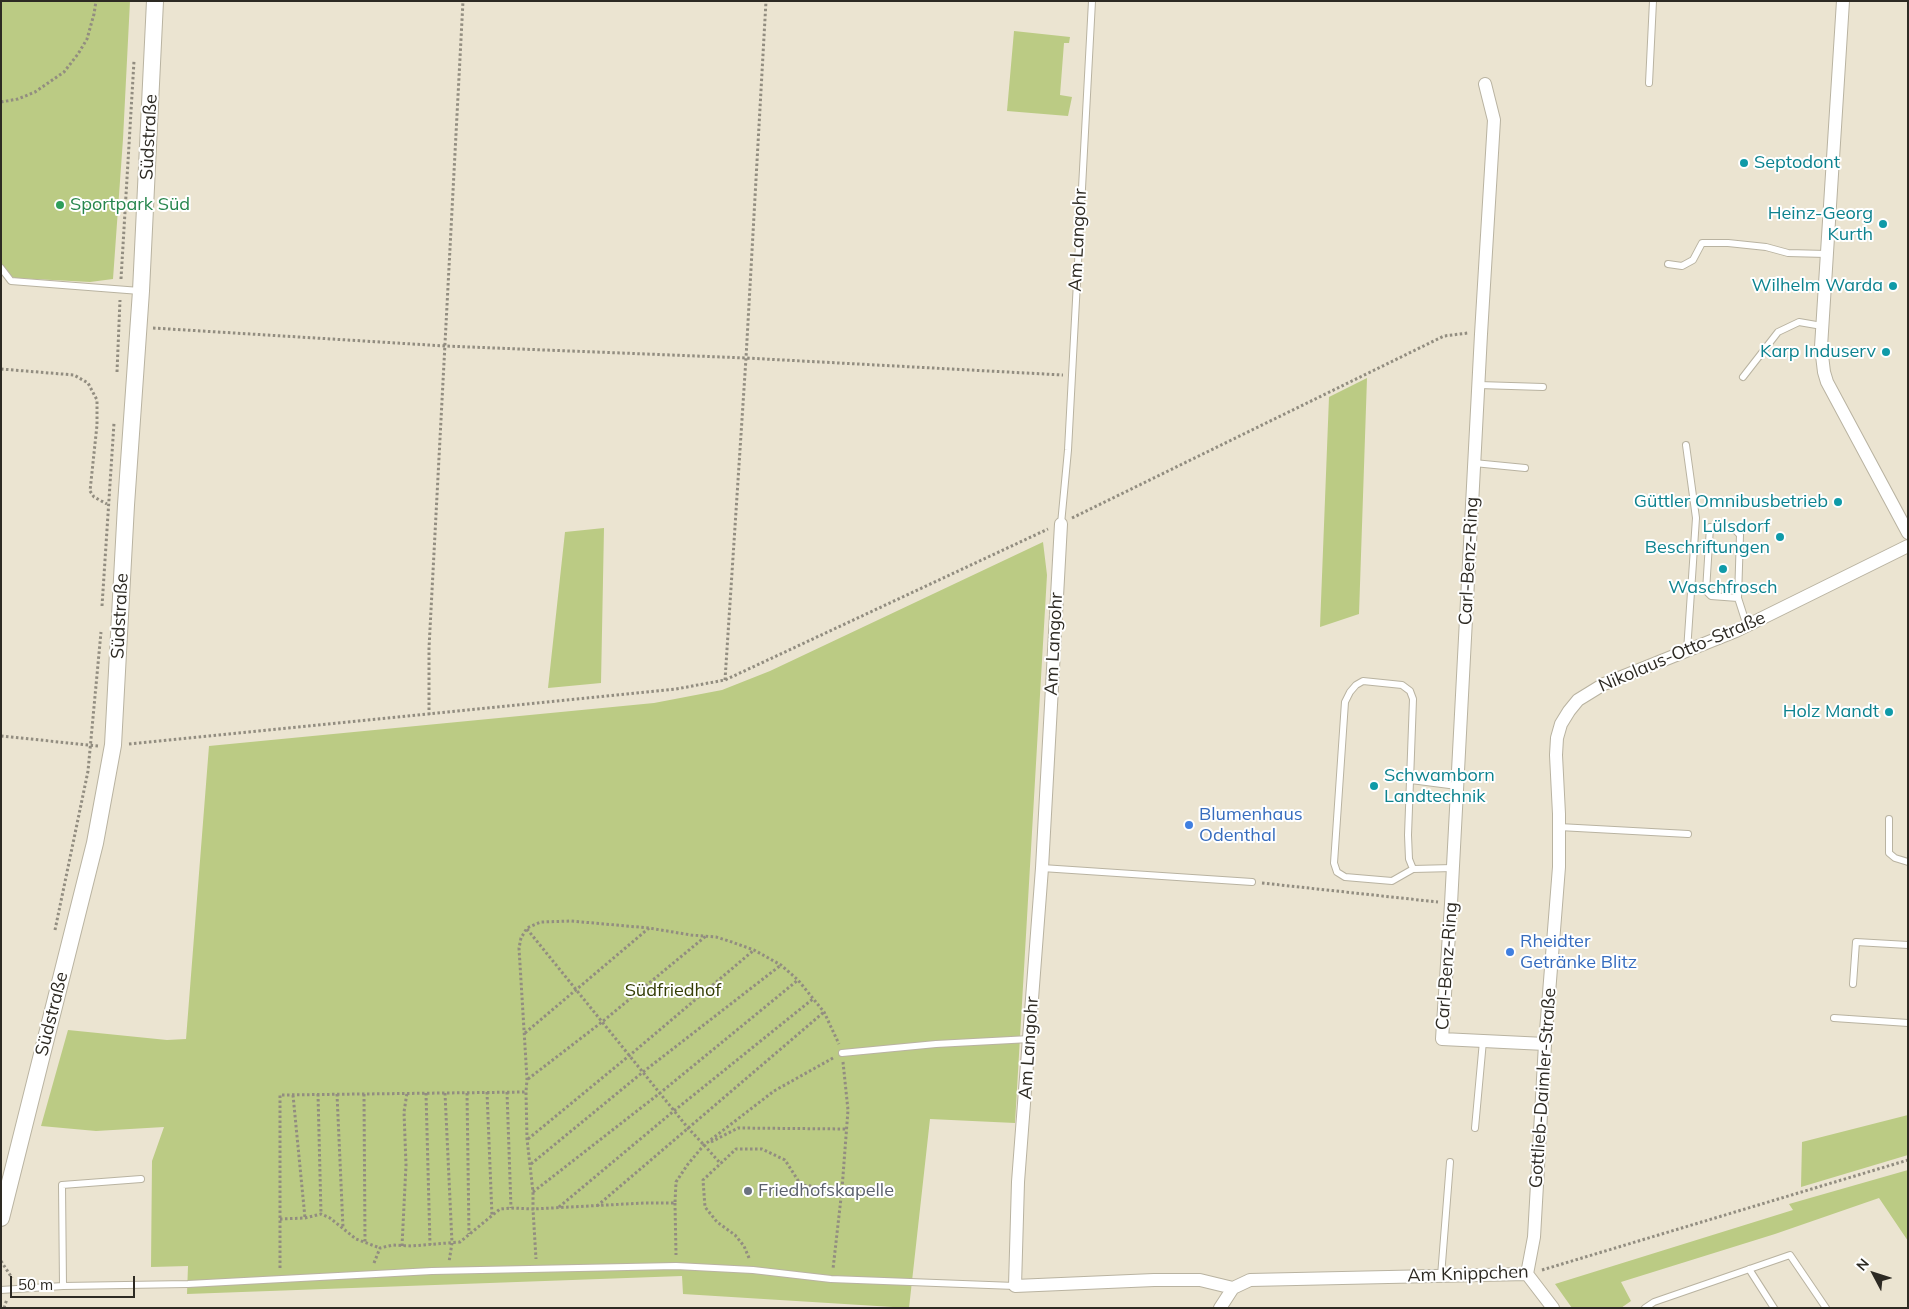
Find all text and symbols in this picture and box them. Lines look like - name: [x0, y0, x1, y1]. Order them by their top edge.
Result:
- street label: Südstraße: [136, 94, 162, 180]
- place label: Septodont: [1754, 152, 1840, 174]
- marker: Septodont: [1738, 157, 1750, 169]
- street label: Am Langohr: [1065, 188, 1091, 292]
- place label: Sportpark Süd: [70, 194, 190, 216]
- marker: Sportpark Süd: [54, 199, 66, 211]
- place label: Heinz-Georg Kurth: [1768, 203, 1873, 245]
- marker: Heinz-Georg Kurth: [1877, 218, 1889, 230]
- place label: Wilhelm Warda: [1751, 275, 1883, 297]
- marker: Wilhelm Warda: [1887, 280, 1899, 292]
- place label: Karp Induserv: [1760, 341, 1876, 363]
- marker: Karp Induserv: [1880, 346, 1892, 358]
- place label: Güttler Omnibusbetrieb: [1634, 491, 1828, 513]
- street label: Carl-Benz-Ring: [1455, 496, 1483, 626]
- marker: Güttler Omnibusbetrieb: [1832, 496, 1844, 508]
- place label: Lülsdorf Beschriftungen: [1645, 516, 1770, 558]
- marker: Lülsdorf Beschriftungen: [1774, 531, 1786, 543]
- marker: Waschfrosch: [1717, 563, 1729, 575]
- street label: Südstraße: [107, 573, 133, 659]
- place label: Waschfrosch: [1668, 577, 1778, 599]
- street label: Am Langohr: [1041, 592, 1067, 696]
- street label: Nikolaus-Otto-Straße: [1595, 607, 1769, 697]
- place label: Holz Mandt: [1783, 701, 1879, 723]
- marker: Holz Mandt: [1883, 706, 1895, 718]
- place label: Schwamborn Landtechnik: [1384, 765, 1495, 808]
- marker: Schwamborn Landtechnik: [1368, 780, 1380, 792]
- place label: Blumenhaus Odenthal: [1199, 804, 1303, 846]
- marker: Blumenhaus Odenthal: [1183, 819, 1195, 831]
- street label: Carl-Benz-Ring: [1432, 901, 1462, 1031]
- place label: Rheidter Getränke Blitz: [1520, 931, 1637, 974]
- marker: Rheidter Getränke Blitz: [1504, 946, 1516, 958]
- street label: Südstraße: [31, 970, 73, 1058]
- park label: Südfriedhof: [625, 980, 721, 1002]
- street label: Gottlieb-Daimler-Straße: [1525, 987, 1561, 1189]
- street label: Am Langohr: [1015, 996, 1043, 1100]
- place label: Friedhofskapelle: [758, 1180, 894, 1202]
- marker: Friedhofskapelle: [742, 1185, 754, 1197]
- north arrow: [1849, 1249, 1899, 1299]
- text: N: [1852, 1255, 1873, 1274]
- street label: Am Knippchen: [1407, 1261, 1529, 1287]
- scale bar: [12, 1266, 138, 1298]
- text: 50 m: [18, 1275, 53, 1294]

